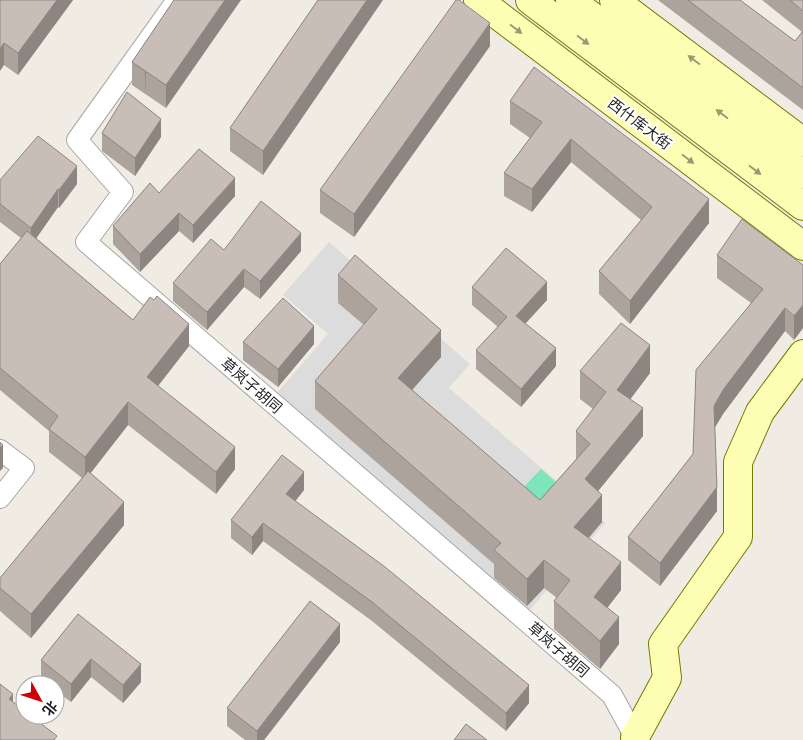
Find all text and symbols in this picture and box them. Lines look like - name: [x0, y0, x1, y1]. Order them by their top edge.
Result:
- one-way arrow: [510, 24, 523, 35]
- one-way arrow: [576, 35, 590, 45]
- one-way arrow: [688, 55, 701, 66]
- street label: 西什库大街: [605, 93, 675, 153]
- one-way arrow: [715, 109, 729, 119]
- one-way arrow: [681, 154, 695, 164]
- one-way arrow: [748, 165, 762, 175]
- street label: 草岚子胡同: [218, 354, 286, 416]
- street label: 草岚子胡同: [525, 618, 593, 680]
- north arrow: [15, 675, 65, 725]
- text: 北: [39, 698, 61, 720]

